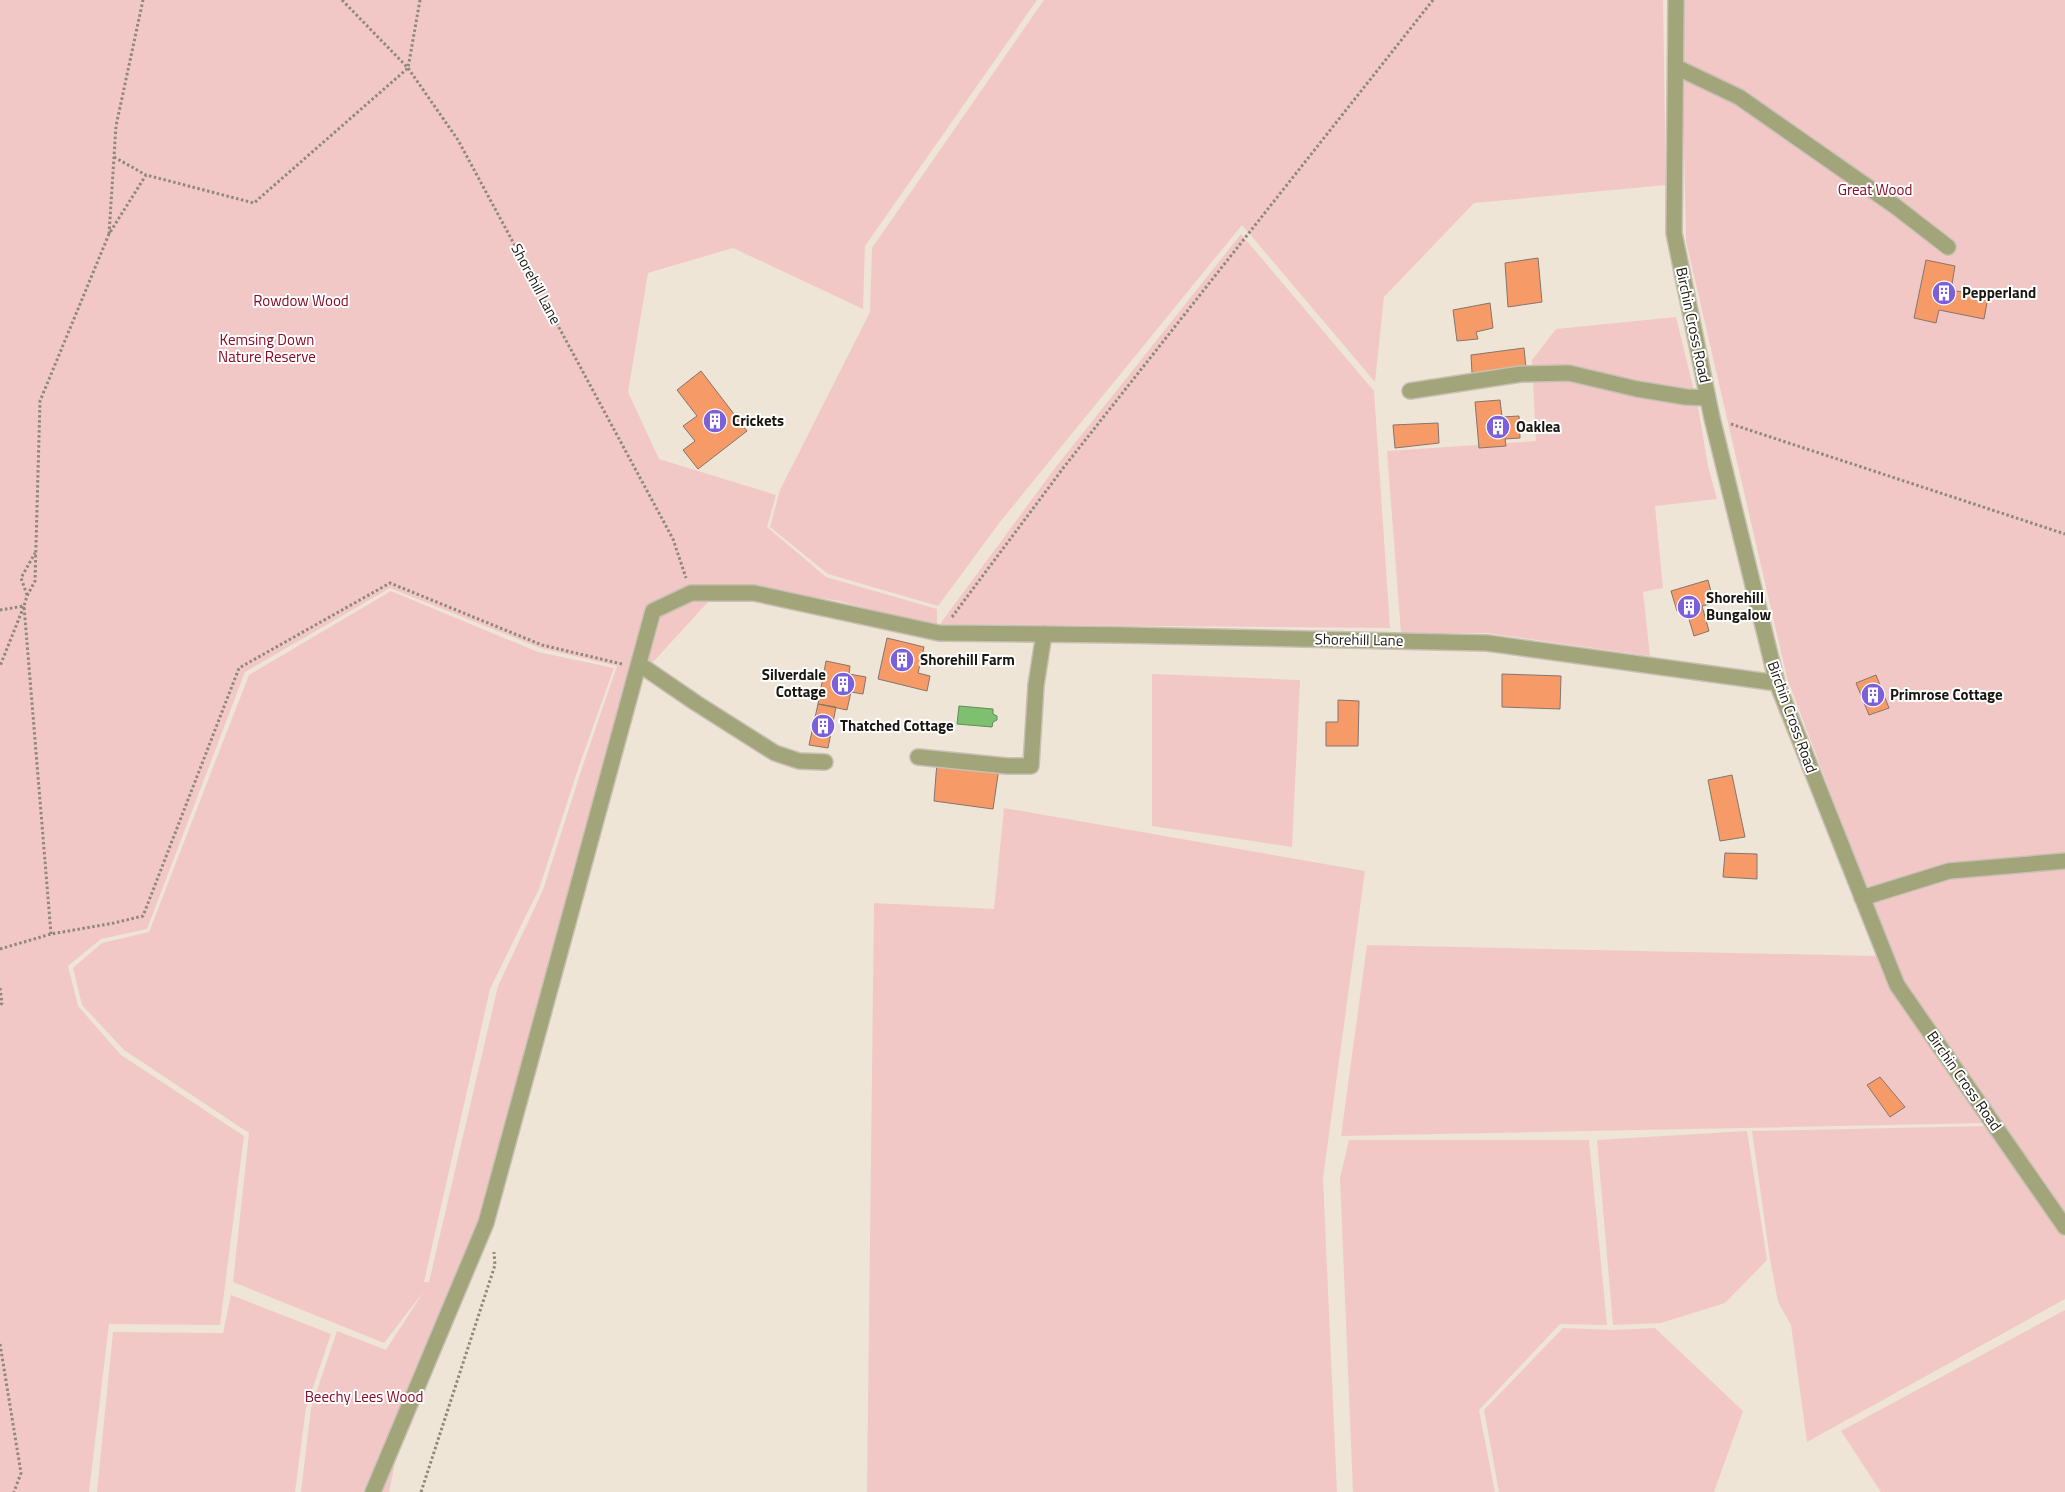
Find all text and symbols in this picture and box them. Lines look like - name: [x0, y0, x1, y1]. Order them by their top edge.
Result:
- park label: Great Wood: [1838, 178, 1912, 201]
- street label: Shorehill Lane: [505, 239, 567, 328]
- street label: Birchin Cross Road: [1670, 265, 1717, 385]
- building icon: Pepperland: [1931, 280, 1957, 306]
- place label: Pepperland: [1962, 281, 2036, 304]
- park label: Rowdow Wood: [253, 289, 349, 312]
- park label: Kemsing Down Nature Reserve: [218, 328, 316, 368]
- building icon: Crickets: [702, 408, 728, 434]
- place label: Crickets: [732, 409, 784, 432]
- building icon: Oaklea: [1485, 414, 1511, 440]
- place label: Oaklea: [1516, 415, 1561, 438]
- place label: Shorehill Bungalow: [1706, 586, 1771, 626]
- building icon: Shorehill Bungalow: [1676, 594, 1702, 620]
- street label: Shorehill Lane: [1315, 627, 1404, 652]
- building icon: Shorehill Farm: [889, 647, 915, 673]
- place label: Shorehill Farm: [920, 648, 1015, 671]
- street label: Birchin Cross Road: [1762, 658, 1823, 776]
- place label: Silverdale Cottage: [762, 663, 826, 703]
- building icon: Silverdale Cottage: [830, 671, 856, 697]
- building icon: Primrose Cottage: [1860, 682, 1886, 708]
- place label: Primrose Cottage: [1890, 683, 2003, 706]
- building icon: Thatched Cottage: [810, 713, 836, 739]
- place label: Thatched Cottage: [840, 714, 954, 737]
- street label: Birchin Cross Road: [1921, 1026, 2008, 1135]
- park label: Beechy Lees Wood: [305, 1385, 423, 1408]

